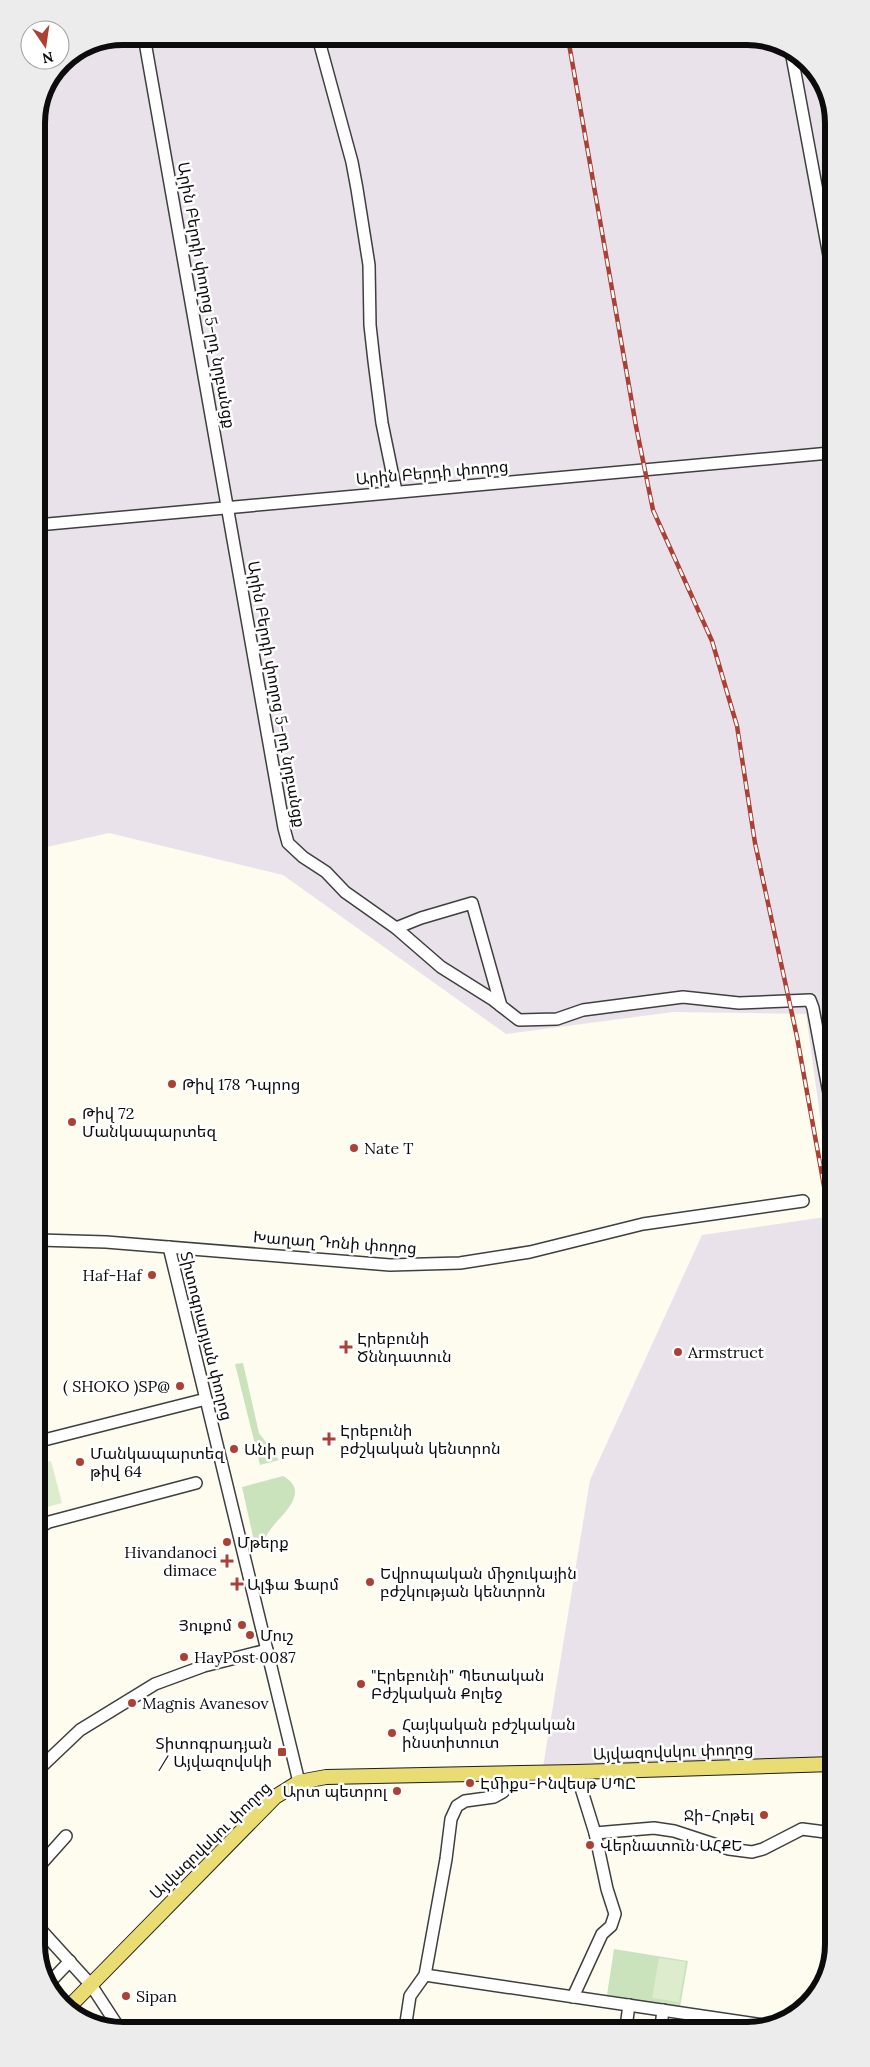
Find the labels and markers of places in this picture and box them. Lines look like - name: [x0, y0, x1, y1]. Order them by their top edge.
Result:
- place label: Թիվ 178 Դպրոց: [182, 1074, 300, 1094]
- marker: Թիվ 178 Դպրոց: [166, 1078, 178, 1090]
- place label: Թիվ 72 Մանկապարտեզ: [82, 1103, 217, 1141]
- marker: Թիվ 72 Մանկապարտեզ: [66, 1116, 78, 1128]
- place label: Nate T: [364, 1138, 414, 1158]
- marker: Nate T: [348, 1142, 360, 1154]
- place label: Haf-Haf: [83, 1265, 144, 1285]
- marker: Haf-Haf: [146, 1269, 158, 1281]
- place label: Էրեբունի Ծննդատուն: [357, 1328, 451, 1366]
- marker: Էրեբունի Ծննդատուն: [339, 1340, 353, 1354]
- place label: Armstruct: [687, 1342, 765, 1362]
- marker: Armstruct: [672, 1346, 684, 1358]
- place label: ( SHOKO )SP@: [63, 1376, 170, 1397]
- marker: ( SHOKO )SP@: [174, 1380, 186, 1392]
- place label: Էրեբունի բժշկական կենտրոն: [340, 1420, 501, 1458]
- marker: Էրեբունի բժշկական կենտրոն: [322, 1432, 336, 1446]
- place label: Անի բար: [244, 1439, 314, 1459]
- place label: Մանկապարտեզ թիվ 64: [90, 1443, 225, 1481]
- marker: Անի բար: [228, 1443, 240, 1455]
- marker: Մանկապարտեզ թիվ 64: [74, 1456, 86, 1468]
- place label: Մթերք: [237, 1532, 289, 1552]
- marker: Մթերք: [221, 1536, 233, 1548]
- place label: Hivandanoci dimace: [124, 1542, 217, 1580]
- marker: Hivandanoci dimace: [221, 1555, 233, 1567]
- place label: Եվրոպական միջուկային բժշկության կենտրոն: [380, 1563, 577, 1601]
- place label: Ալֆա Ֆարմ: [247, 1574, 339, 1594]
- marker: Եվրոպական միջուկային բժշկության կենտրոն: [364, 1576, 376, 1588]
- marker: Ալֆա Ֆարմ: [231, 1578, 243, 1590]
- place label: Յուքոմ: [179, 1615, 232, 1635]
- marker: Յուքոմ: [236, 1619, 248, 1631]
- place label: Մուշ: [260, 1625, 294, 1645]
- marker: Մուշ: [244, 1629, 256, 1641]
- place label: HayPost 0087: [194, 1647, 296, 1667]
- marker: HayPost 0087: [178, 1651, 190, 1663]
- place label: "Էրեբունի" Պետական Բժշկական Քոլեջ: [371, 1665, 544, 1703]
- marker: "Էրեբունի" Պետական Բժշկական Քոլեջ: [355, 1678, 367, 1690]
- place label: Magnis Avanesov: [142, 1693, 270, 1713]
- marker: Magnis Avanesov: [126, 1697, 138, 1709]
- place label: Հայկական բժշկական ինստիտուտ: [402, 1714, 576, 1752]
- marker: Հայկական բժշկական ինստիտուտ: [386, 1727, 398, 1739]
- place label: Տիտոգրադյան / Այվազովսկի: [156, 1733, 272, 1772]
- marker: Տիտոգրադյան / Այվազովսկի: [276, 1746, 288, 1758]
- place label: Էմիքս-Ինվեսթ ՍՊԸ: [480, 1773, 636, 1793]
- marker: Էմիքս-Ինվեսթ ՍՊԸ: [464, 1777, 476, 1789]
- place label: Արտ պետրոլ: [283, 1781, 388, 1801]
- marker: Արտ պետրոլ: [391, 1785, 403, 1797]
- place label: Ջի-Հոթել: [684, 1805, 755, 1825]
- marker: Ջի-Հոթել: [758, 1809, 770, 1821]
- place label: Վերնատուն ԱՀՔԵ: [600, 1835, 742, 1855]
- marker: Վերնատուն ԱՀՔԵ: [584, 1839, 596, 1851]
- place label: Sipan: [136, 1986, 177, 2006]
- marker: Sipan: [120, 1990, 132, 2002]

